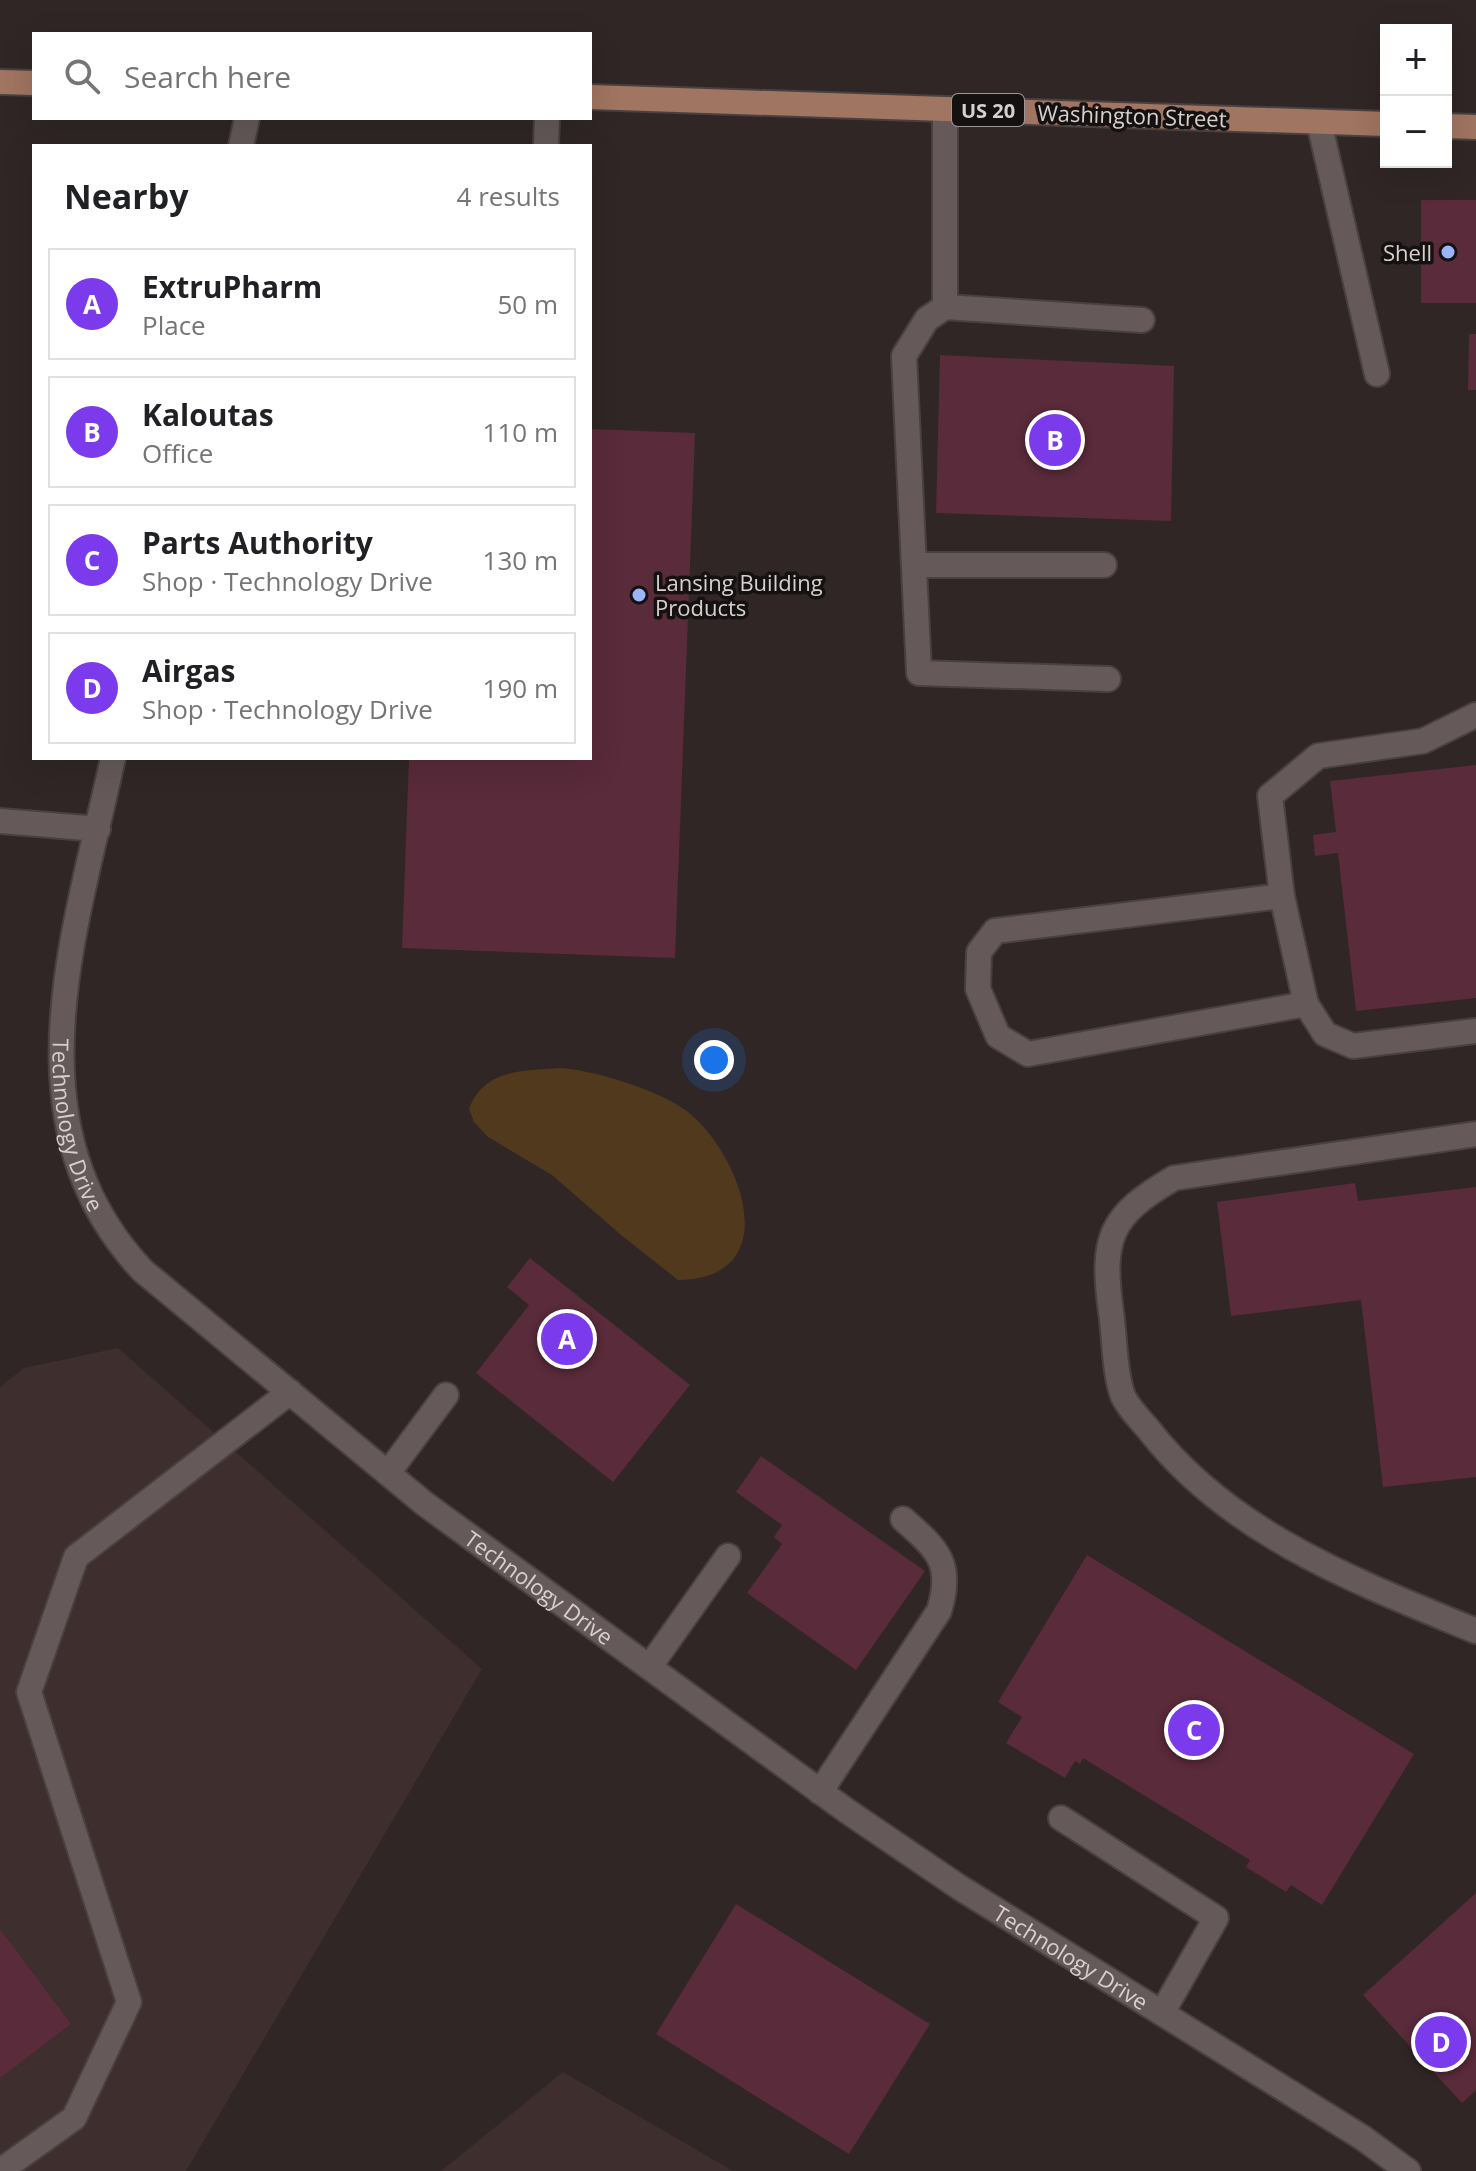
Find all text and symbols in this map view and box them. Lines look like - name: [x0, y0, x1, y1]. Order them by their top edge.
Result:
- map controls: [1380, 24, 1452, 168]
- button: +: [1380, 24, 1452, 96]
- search box: [32, 32, 592, 120]
- icon: search: [60, 54, 104, 98]
- text: Search here: [124, 56, 291, 97]
- road number: US 20: [952, 94, 1024, 126]
- button: −: [1380, 96, 1452, 168]
- street label: Washington Street: [1037, 97, 1227, 133]
- text: Nearby: [64, 173, 189, 219]
- text: 4 results: [457, 178, 560, 214]
- place label: Shell: [1383, 237, 1432, 267]
- marker: Shell: [1439, 243, 1457, 261]
- text: ExtruPharm: [142, 266, 322, 307]
- text: A: [83, 286, 101, 322]
- text: 50 m: [497, 286, 558, 322]
- text: Place: [142, 307, 206, 343]
- text: Kaloutas: [142, 394, 274, 435]
- pin: B: [1029, 410, 1081, 470]
- text: B: [83, 414, 101, 450]
- text: 110 m: [483, 414, 558, 450]
- text: Office: [142, 435, 213, 471]
- text: Parts Authority: [142, 522, 373, 563]
- text: C: [84, 542, 100, 578]
- text: 130 m: [483, 542, 558, 578]
- text: Shop · Technology Drive: [142, 563, 433, 599]
- place label: Lansing Building Products: [655, 567, 823, 622]
- marker: Lansing Building Products: [630, 586, 648, 604]
- text: Airgas: [142, 650, 235, 691]
- text: D: [82, 670, 102, 706]
- text: 190 m: [483, 670, 558, 706]
- text: Shop · Technology Drive: [142, 691, 433, 727]
- street label: Technology Drive: [46, 1038, 111, 1216]
- your location: [694, 1040, 734, 1080]
- pin: A: [541, 1309, 593, 1369]
- street label: Technology Drive: [459, 1523, 620, 1651]
- pin: C: [1168, 1700, 1220, 1760]
- street label: Technology Drive: [988, 1897, 1154, 2016]
- pin: D: [1415, 2012, 1467, 2072]

